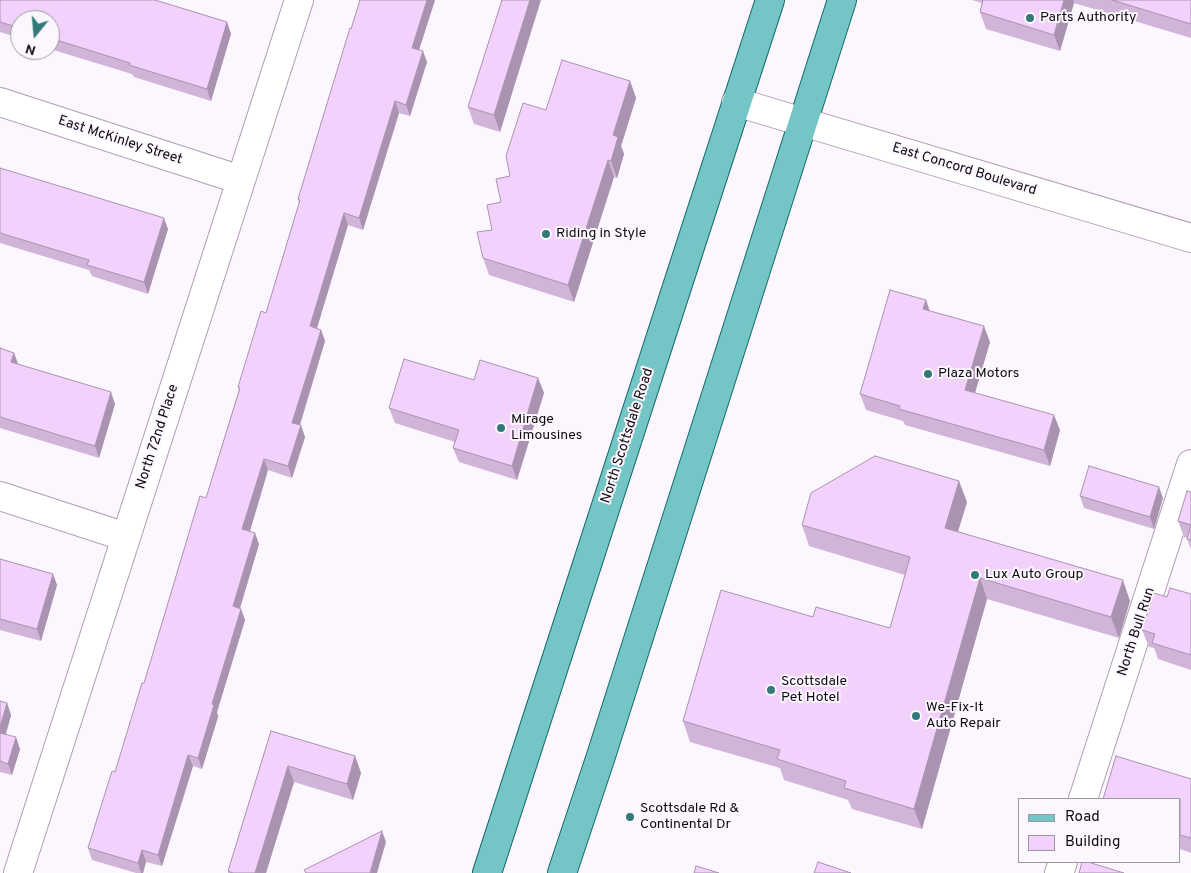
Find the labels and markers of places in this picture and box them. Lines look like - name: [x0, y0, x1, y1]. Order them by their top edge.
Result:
- place label: Parts Authority: [1040, 10, 1136, 26]
- marker: Parts Authority: [1024, 12, 1036, 24]
- place label: Riding in Style: [556, 226, 646, 242]
- marker: Riding in Style: [540, 228, 552, 240]
- place label: Plaza Motors: [938, 366, 1019, 382]
- marker: Plaza Motors: [922, 368, 934, 380]
- place label: Mirage Limousines: [511, 412, 582, 444]
- marker: Mirage Limousines: [495, 422, 507, 434]
- place label: Lux Auto Group: [985, 567, 1083, 583]
- marker: Lux Auto Group: [969, 569, 981, 581]
- place label: Scottsdale Pet Hotel: [781, 674, 847, 706]
- marker: Scottsdale Pet Hotel: [765, 684, 777, 696]
- place label: We-Fix-It Auto Repair: [926, 700, 1001, 732]
- marker: We-Fix-It Auto Repair: [910, 710, 922, 722]
- place label: Scottsdale Rd & Continental Dr: [640, 801, 739, 834]
- marker: Scottsdale Rd & Continental Dr: [624, 811, 636, 823]

